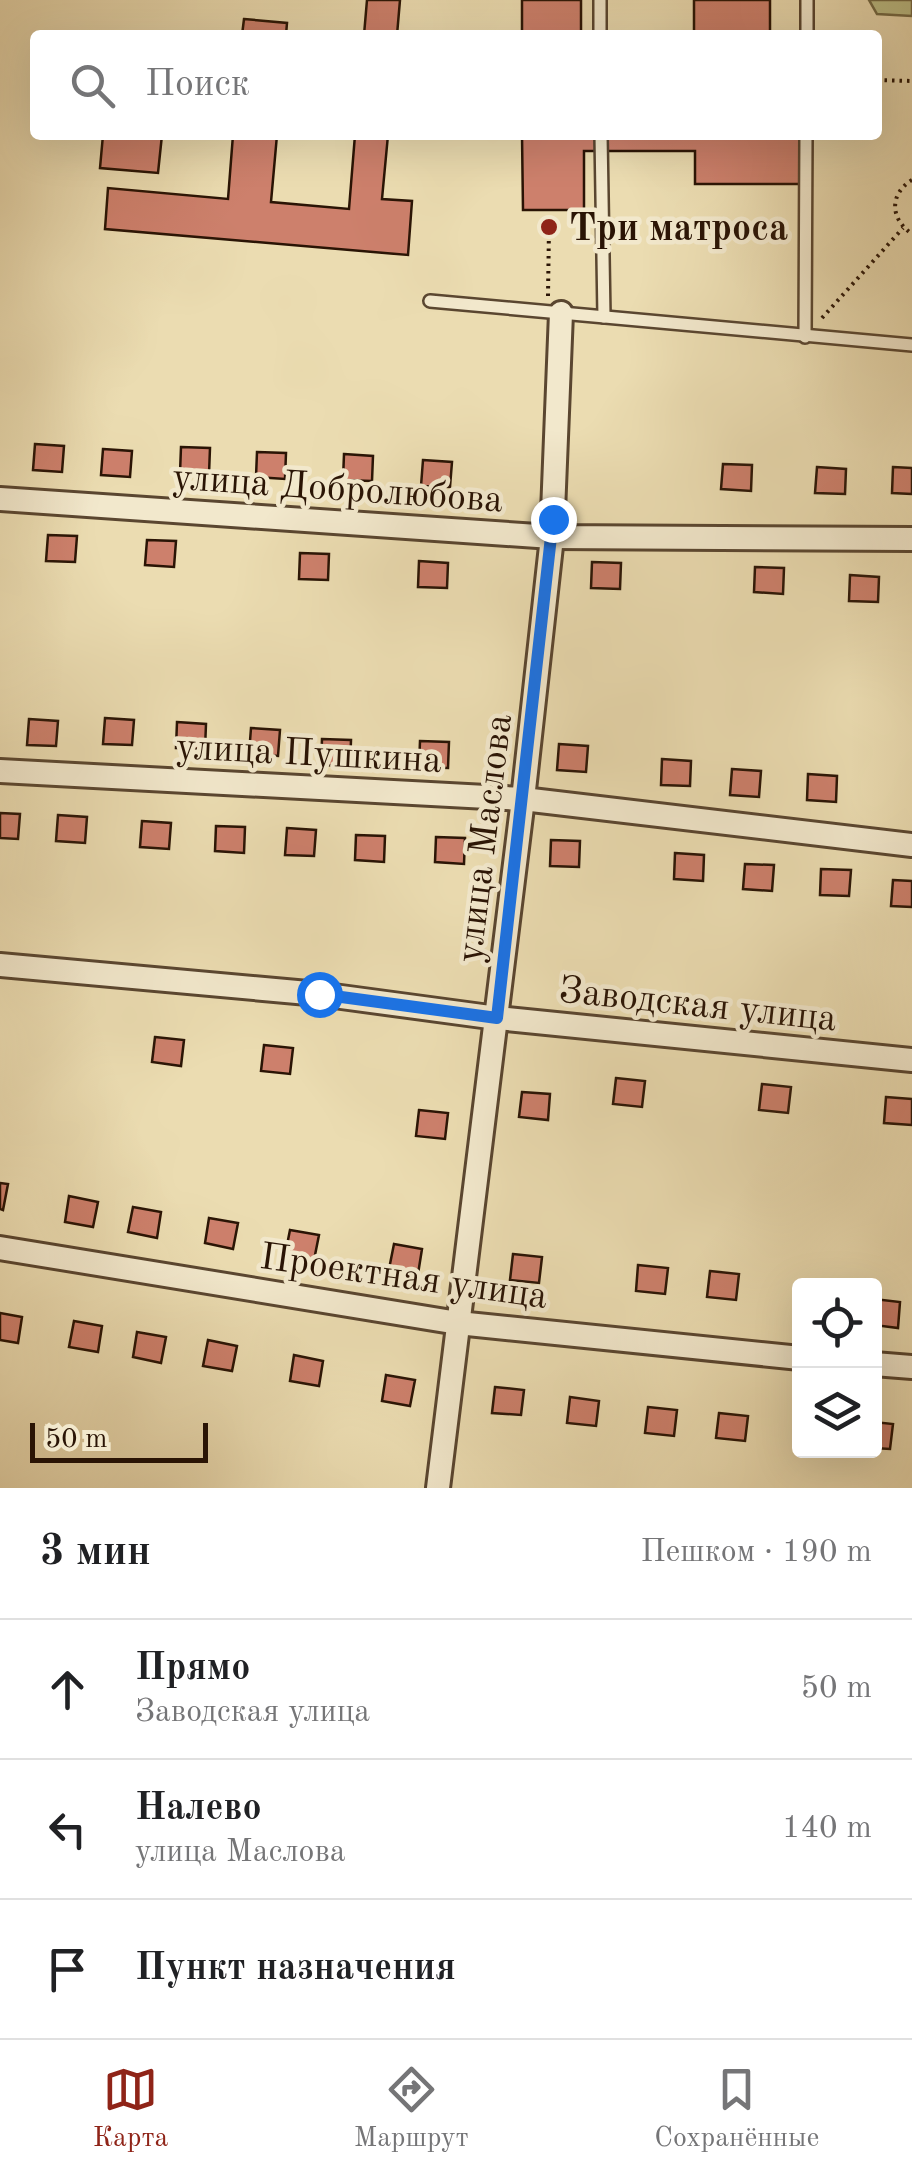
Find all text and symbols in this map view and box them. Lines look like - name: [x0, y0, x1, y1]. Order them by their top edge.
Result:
- search box: [30, 30, 882, 140]
- icon: search: [65, 58, 120, 113]
- text: Поиск: [145, 66, 250, 104]
- place label: Три матроса: [569, 211, 788, 249]
- marker: Три матроса: [538, 216, 560, 238]
- street label: улица Добролюбова: [171, 459, 505, 521]
- route end: [531, 497, 577, 543]
- street label: улица Маслова: [452, 712, 520, 965]
- street label: улица Пушкина: [175, 729, 443, 781]
- route start: [297, 972, 343, 1018]
- street label: Заводская улица: [557, 972, 839, 1039]
- street label: Проектная улица: [257, 1239, 550, 1317]
- map controls: [792, 1278, 882, 1458]
- button: locate: [792, 1278, 882, 1368]
- button: layers: [792, 1368, 882, 1458]
- scale bar: [30, 1418, 208, 1462]
- text: 50 m: [45, 1426, 108, 1454]
- text: 3 мин: [40, 1532, 151, 1574]
- text: Пешком · 190 m: [640, 1537, 872, 1569]
- text: Прямо: [135, 1650, 250, 1688]
- icon: ahead: [40, 1662, 95, 1717]
- text: 50 m: [801, 1673, 872, 1705]
- text: Заводская улица: [135, 1697, 370, 1729]
- text: Налево: [135, 1790, 262, 1828]
- icon: left: [40, 1802, 95, 1857]
- text: 140 m: [782, 1813, 872, 1845]
- text: улица Маслова: [135, 1837, 346, 1869]
- icon: arrive: [40, 1942, 95, 1997]
- text: Пункт назначения: [135, 1950, 456, 1988]
- tab: Карта: [93, 2062, 168, 2157]
- tab: Маршрут: [354, 2062, 469, 2157]
- tab: Сохранённые: [654, 2062, 819, 2157]

